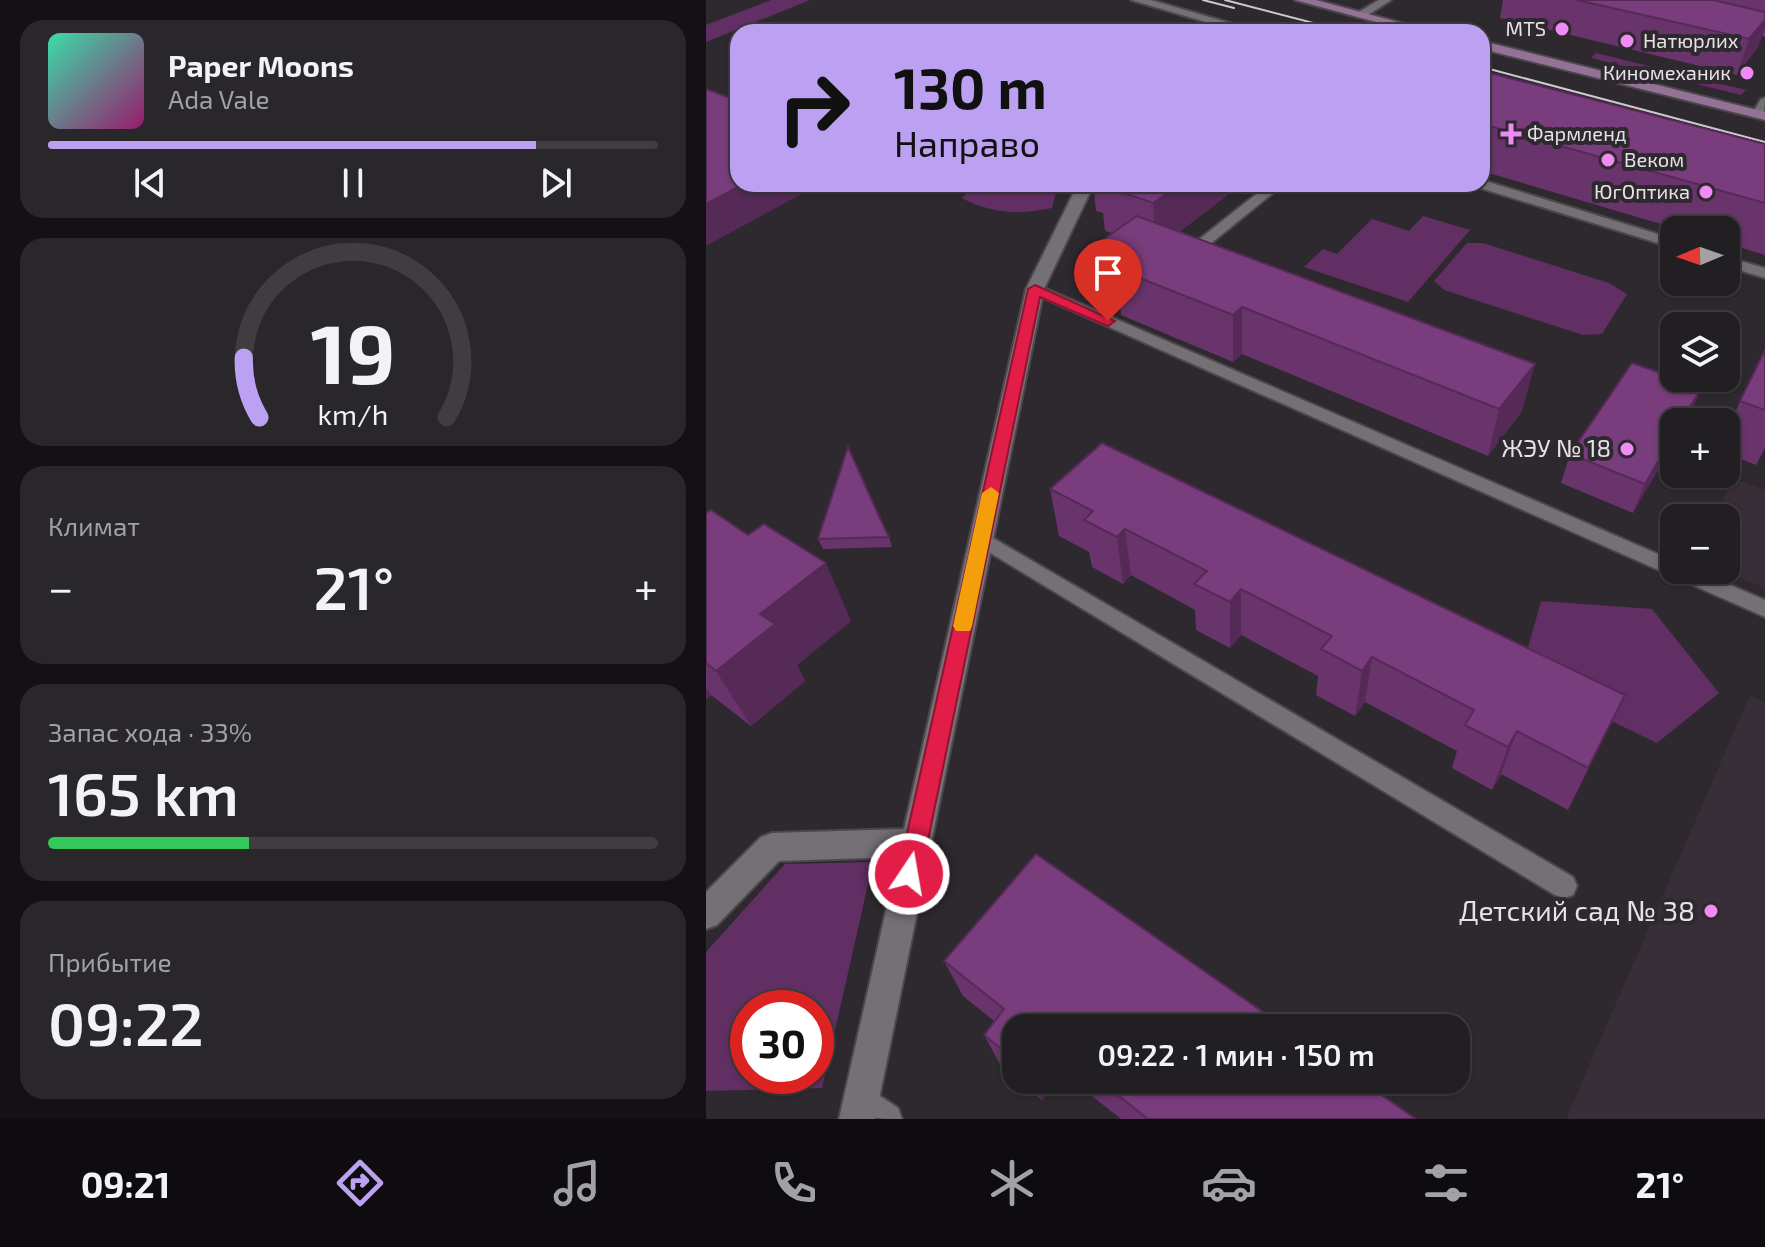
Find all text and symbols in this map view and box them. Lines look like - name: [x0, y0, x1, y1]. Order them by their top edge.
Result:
- place label: MTS: [1506, 16, 1546, 40]
- marker: MTS: [1553, 20, 1571, 38]
- place label: Натюрлих: [1643, 28, 1739, 52]
- marker: Натюрлих: [1618, 32, 1636, 50]
- text: Paper Moons: [168, 47, 354, 83]
- text: 130 m: [894, 53, 1047, 120]
- icon: right: [762, 56, 866, 160]
- place label: Киномеханик: [1603, 60, 1731, 84]
- marker: Киномеханик: [1738, 64, 1756, 82]
- text: Ada Vale: [168, 83, 270, 114]
- text: Направо: [894, 121, 1040, 164]
- place label: Фармленд: [1527, 121, 1627, 145]
- marker: Фармленд: [1502, 125, 1520, 143]
- place label: Веком: [1624, 147, 1684, 171]
- marker: Веком: [1599, 151, 1617, 169]
- icon: previous: [128, 161, 172, 205]
- icon: pause: [331, 161, 375, 205]
- icon: next: [534, 161, 578, 205]
- place label: ЮгОптика: [1594, 179, 1690, 203]
- marker: ЮгОптика: [1697, 183, 1715, 201]
- north arrow: [1660, 216, 1740, 296]
- map controls: [1660, 216, 1740, 584]
- pin: [1074, 239, 1142, 321]
- icon: arrive: [1086, 251, 1130, 295]
- text: 19: [310, 300, 396, 400]
- button: layers: [1660, 312, 1740, 392]
- text: km/h: [318, 396, 388, 431]
- button: +: [1660, 408, 1740, 488]
- place label: ЖЭУ № 18: [1502, 433, 1611, 462]
- marker: ЖЭУ № 18: [1618, 440, 1636, 458]
- button: −: [1660, 504, 1740, 584]
- text: Климат: [48, 510, 140, 541]
- text: 21°: [313, 550, 394, 622]
- text: −: [48, 560, 74, 613]
- text: +: [634, 560, 658, 613]
- text: Запас хода · 33%: [48, 716, 252, 747]
- text: 165 km: [48, 756, 239, 828]
- position arrow: [867, 832, 951, 916]
- place label: Детский сад № 38: [1459, 893, 1695, 927]
- marker: Детский сад № 38: [1702, 902, 1720, 920]
- text: Прибытие: [48, 946, 172, 977]
- text: 09:22: [48, 986, 204, 1058]
- speed limit sign: 30: [730, 990, 834, 1094]
- text: 09:22 · 1 мин · 150 m: [1097, 1036, 1375, 1072]
- icon: directions: [332, 1155, 388, 1211]
- icon: music: [549, 1155, 605, 1211]
- icon: phone: [766, 1155, 822, 1211]
- icon: climate: [984, 1155, 1040, 1211]
- icon: car: [1201, 1155, 1257, 1211]
- icon: filters: [1418, 1155, 1474, 1211]
- text: 09:21: [81, 1162, 170, 1205]
- text: 21°: [1635, 1162, 1684, 1205]

